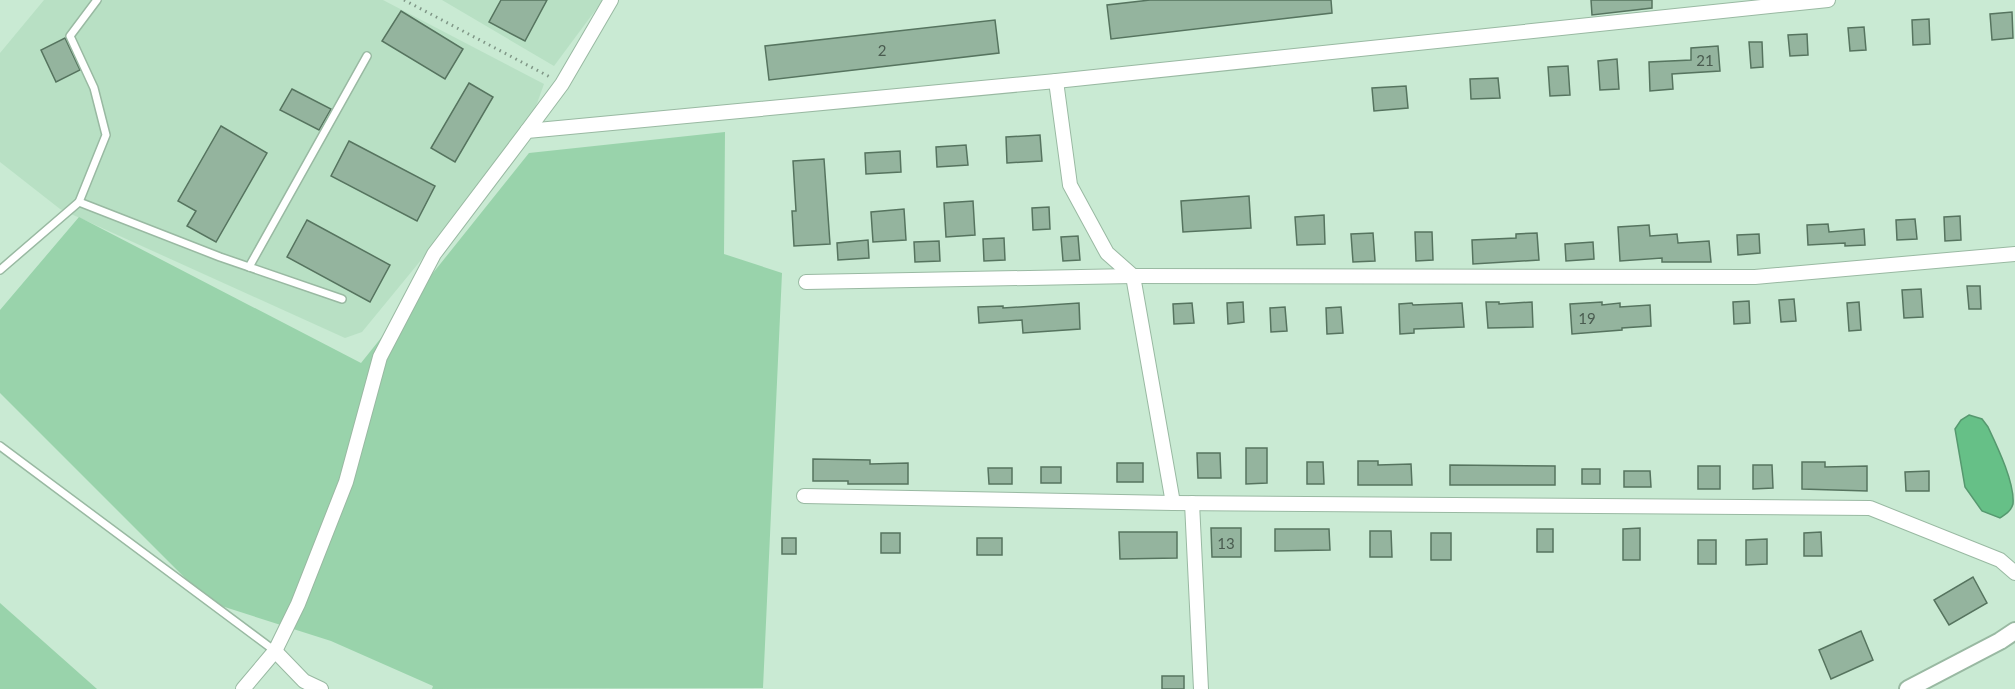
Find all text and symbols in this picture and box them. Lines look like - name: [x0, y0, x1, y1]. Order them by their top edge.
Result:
- house number: 2: [878, 41, 886, 59]
- house number: 21: [1696, 51, 1714, 69]
- house number: 19: [1578, 309, 1596, 327]
- house number: 13: [1217, 534, 1235, 552]

